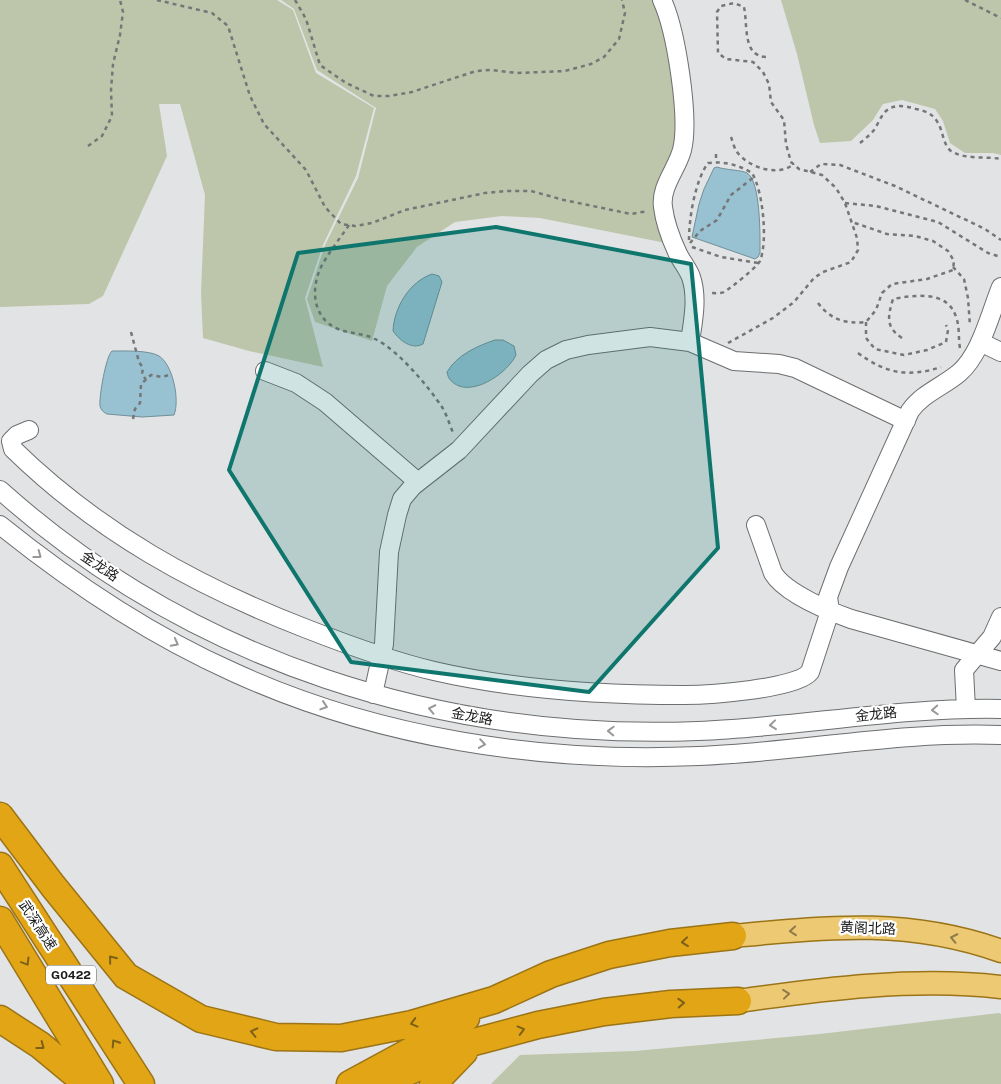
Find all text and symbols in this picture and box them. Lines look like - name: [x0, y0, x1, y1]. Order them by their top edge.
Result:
- street label: 金龙路: [78, 548, 122, 584]
- one-way arrow: [32, 549, 42, 558]
- one-way arrow: [169, 637, 178, 647]
- one-way arrow: [319, 701, 327, 711]
- one-way arrow: [428, 704, 437, 715]
- street label: 金龙路: [450, 704, 494, 728]
- street label: 金龙路: [854, 704, 898, 724]
- one-way arrow: [931, 704, 939, 715]
- one-way arrow: [769, 719, 777, 730]
- one-way arrow: [607, 725, 615, 736]
- one-way arrow: [477, 739, 486, 749]
- street label: 武深高速: [16, 897, 60, 953]
- street label: 黄阁北路: [840, 919, 896, 937]
- one-way arrow: [788, 925, 796, 936]
- one-way arrow: [950, 933, 959, 943]
- one-way arrow: [681, 936, 689, 947]
- one-way arrow: [19, 956, 29, 965]
- one-way arrow: [110, 956, 118, 965]
- road number: G0422: [46, 966, 96, 984]
- one-way arrow: [782, 989, 790, 1000]
- one-way arrow: [677, 998, 685, 1009]
- one-way arrow: [411, 1018, 419, 1028]
- one-way arrow: [516, 1025, 524, 1035]
- one-way arrow: [249, 1027, 258, 1038]
- one-way arrow: [112, 1039, 121, 1049]
- one-way arrow: [35, 1040, 44, 1048]

